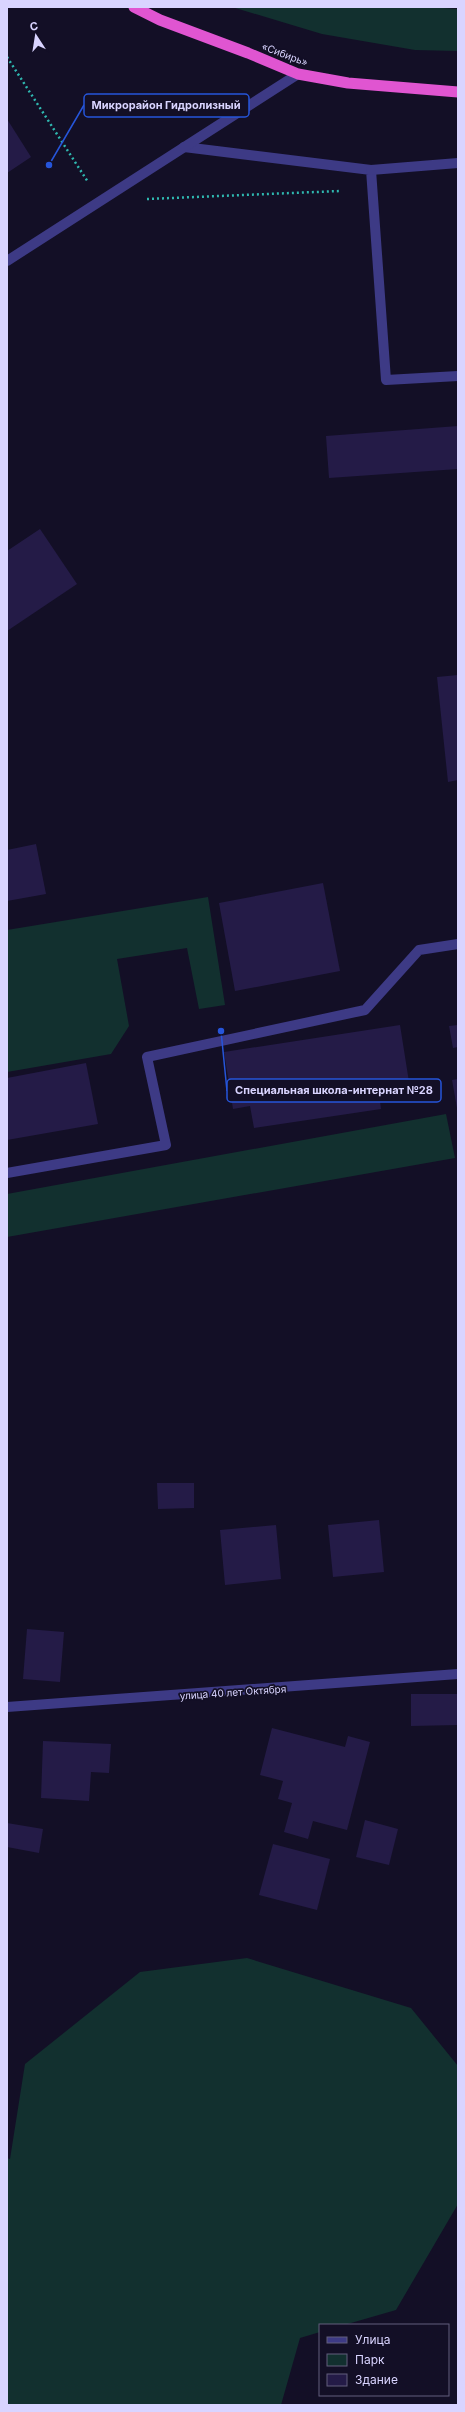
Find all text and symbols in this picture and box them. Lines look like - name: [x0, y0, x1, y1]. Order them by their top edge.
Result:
- north arrow: [16, 16, 56, 56]
- text: С: [28, 19, 39, 34]
- street label: «Сибирь»: [260, 40, 310, 68]
- callout: Микрорайон Гидролизный: [84, 94, 249, 117]
- text: Микрорайон Гидролизный: [91, 98, 241, 112]
- callout: Специальная школа-интернат №28: [227, 1079, 441, 1102]
- text: Специальная школа-интернат №28: [235, 1083, 433, 1097]
- street label: улица 40 лет Октября: [179, 1682, 287, 1702]
- legend: [319, 2324, 449, 2396]
- text: Улица: [355, 2332, 390, 2347]
- text: Парк: [355, 2352, 385, 2367]
- text: Здание: [355, 2372, 398, 2387]

